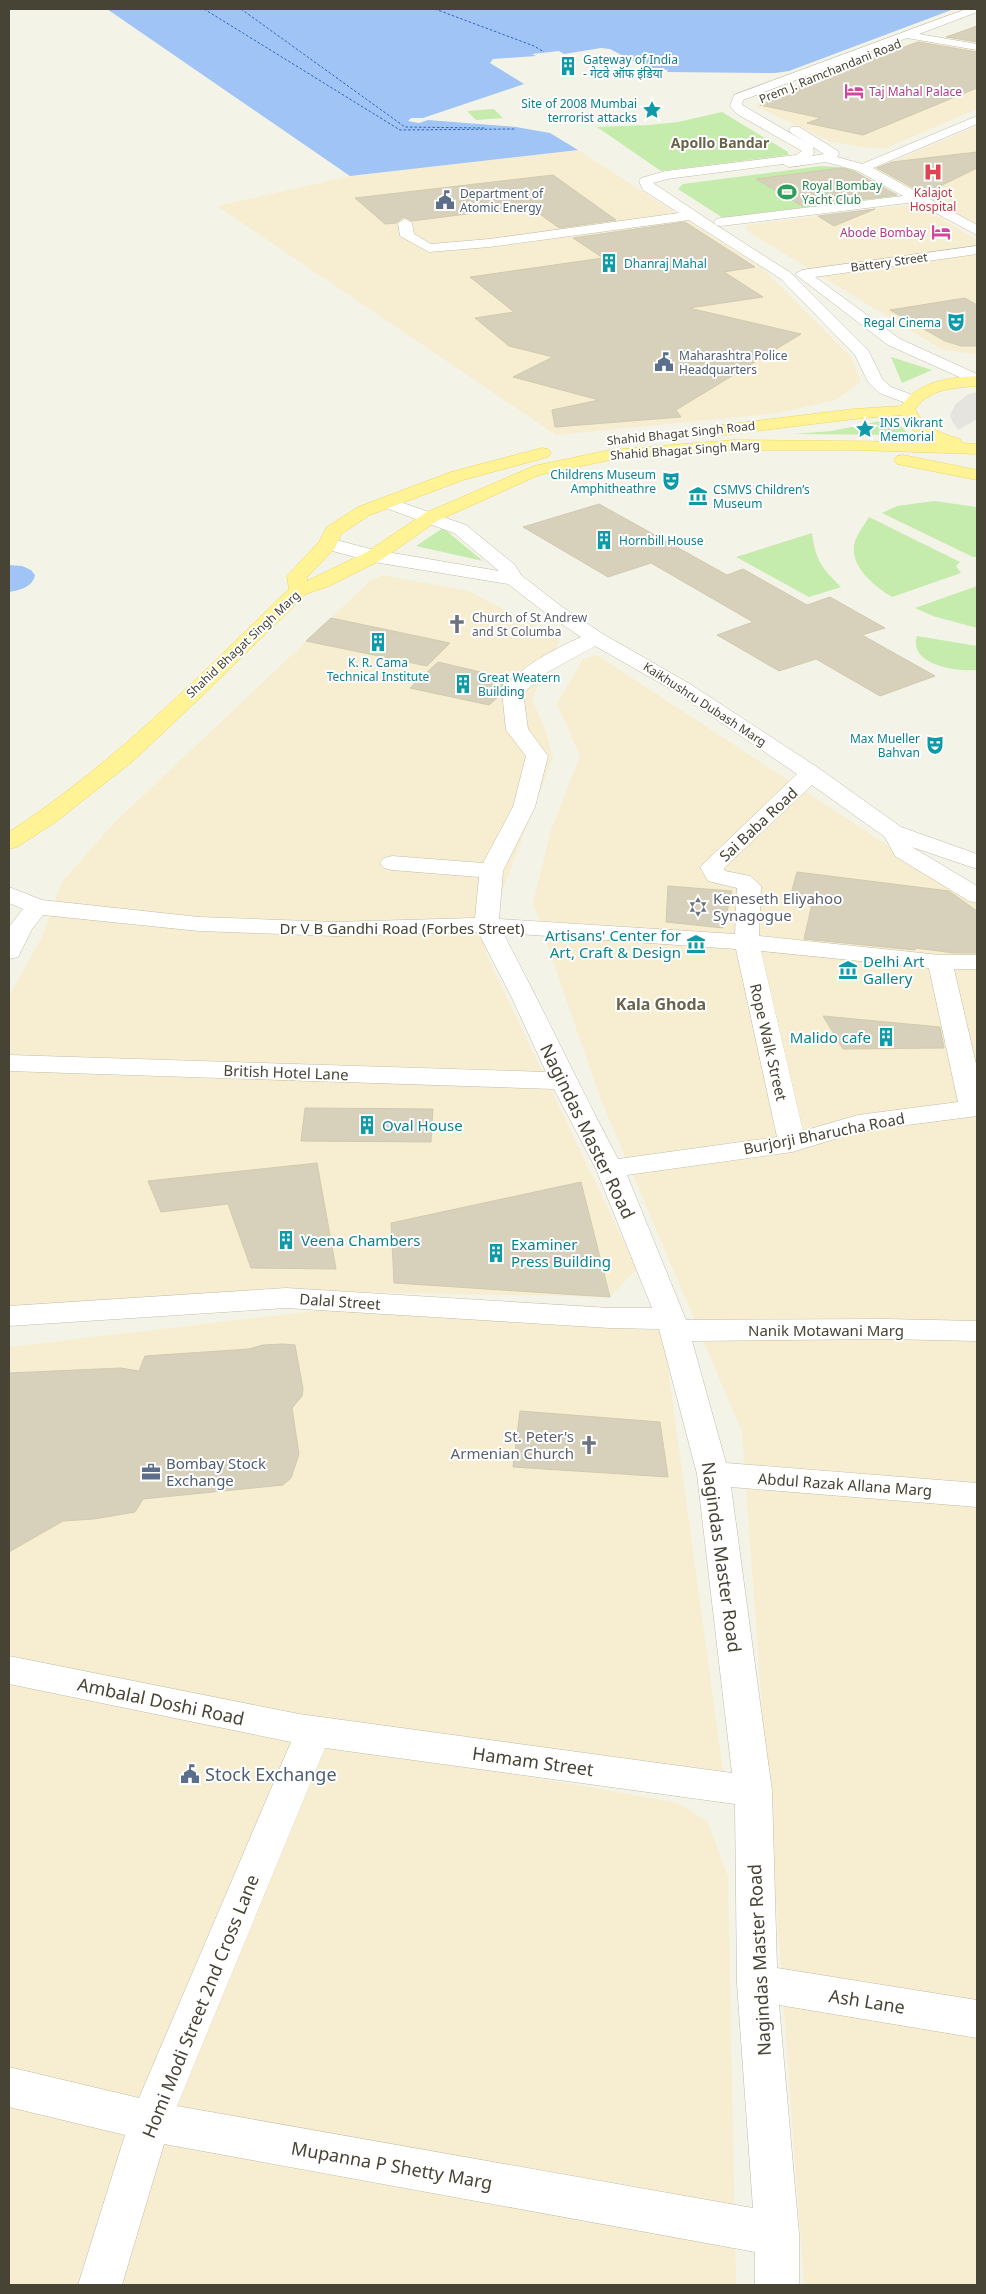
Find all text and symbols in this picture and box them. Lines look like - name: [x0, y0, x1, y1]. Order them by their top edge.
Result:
- street label: Prem J. Ramchandani Road: [756, 35, 904, 107]
- place label: Gateway of India - गेटवे ऑफ इंडिया: [583, 51, 678, 82]
- building icon: Gateway of India - गेटवे ऑफ इंडिया: [557, 55, 579, 77]
- hotel icon: Taj Mahal Palace: [843, 80, 865, 102]
- place label: Taj Mahal Palace: [869, 83, 962, 100]
- place label: Site of 2008 Mumbai terrorist attacks: [521, 95, 637, 126]
- place icon: Site of 2008 Mumbai terrorist attacks: [641, 99, 663, 121]
- district label: Apollo Bandar: [671, 133, 770, 152]
- hospital icon: Kalajot Hospital: [922, 161, 944, 183]
- place label: Royal Bombay Yacht Club: [802, 177, 883, 208]
- sports icon: Royal Bombay Yacht Club: [776, 181, 798, 203]
- place label: Kalajot Hospital: [910, 184, 956, 215]
- place label: Department of Atomic Energy: [460, 185, 544, 216]
- public building icon: Department of Atomic Energy: [434, 189, 456, 211]
- hotel icon: Abode Bombay: [930, 221, 952, 243]
- place label: Abode Bombay: [840, 224, 927, 241]
- street label: Battery Street: [849, 248, 929, 276]
- building icon: Dhanraj Mahal: [598, 252, 620, 274]
- place label: Dhanraj Mahal: [624, 255, 707, 272]
- theatre icon: Regal Cinema: [945, 311, 967, 333]
- place label: Regal Cinema: [864, 314, 941, 331]
- place label: Maharashtra Police Headquarters: [679, 347, 788, 378]
- public building icon: Maharashtra Police Headquarters: [653, 351, 675, 373]
- place label: INS Vikrant Memorial: [880, 414, 943, 445]
- street label: Shahid Bhagat Singh Road: [606, 417, 756, 449]
- place icon: INS Vikrant Memorial: [854, 418, 876, 440]
- street label: Shahid Bhagat Singh Marg: [610, 436, 760, 464]
- place label: Childrens Museum Amphitheathre: [550, 466, 656, 497]
- theatre icon: Childrens Museum Amphitheathre: [660, 470, 682, 492]
- place label: CSMVS Children’s Museum: [713, 481, 810, 512]
- museum icon: CSMVS Children’s Museum: [687, 485, 709, 507]
- building icon: Hornbill House: [593, 529, 615, 551]
- place label: Hornbill House: [619, 532, 704, 549]
- street label: Shahid Bhagat Singh Marg: [182, 587, 304, 701]
- place label: Church of St Andrew and St Columba: [472, 609, 588, 640]
- church icon: Church of St Andrew and St Columba: [446, 613, 468, 635]
- building icon: K. R. Cama Technical Institute: [367, 631, 389, 653]
- place label: K. R. Cama Technical Institute: [327, 654, 429, 685]
- street label: Kaikhushru Dubash Marg: [640, 658, 770, 750]
- place label: Great Weatern Building: [478, 669, 560, 700]
- building icon: Great Weatern Building: [452, 673, 474, 695]
- place label: Max Mueller Bahvan: [850, 730, 920, 761]
- theatre icon: Max Mueller Bahvan: [924, 734, 946, 756]
- street label: Sai Baba Road: [715, 783, 801, 865]
- place label: Keneseth Eliyahoo Synagogue: [713, 888, 842, 925]
- synagogue icon: Keneseth Eliyahoo Synagogue: [687, 896, 709, 918]
- street label: Dr V B Gandhi Road (Forbes Street): [279, 918, 525, 938]
- place label: Artisans' Center for Art, Craft & Design: [545, 925, 681, 962]
- museum icon: Artisans' Center for Art, Craft & Design: [685, 933, 707, 955]
- place label: Delhi Art Gallery: [863, 951, 925, 988]
- museum icon: Delhi Art Gallery: [837, 959, 859, 981]
- street label: Rope Walk Street: [746, 981, 792, 1103]
- district label: Kala Ghoda: [616, 993, 706, 1015]
- building icon: Malido cafe: [875, 1026, 897, 1048]
- place label: Malido cafe: [790, 1027, 871, 1047]
- street label: Nagindas Master Road: [535, 1039, 641, 1223]
- street label: British Hotel Lane: [223, 1060, 349, 1084]
- street label: Burjorji Bharucha Road: [742, 1108, 906, 1158]
- building icon: Oval House: [356, 1114, 378, 1136]
- place label: Oval House: [382, 1115, 463, 1135]
- building icon: Veena Chambers: [275, 1229, 297, 1251]
- place label: Veena Chambers: [301, 1230, 420, 1250]
- place label: Examiner Press Building: [511, 1234, 611, 1271]
- building icon: Examiner Press Building: [485, 1242, 507, 1264]
- street label: Dalal Street: [299, 1288, 382, 1314]
- street label: Nanik Motawani Marg: [748, 1320, 904, 1340]
- place label: St. Peter's Armenian Church: [451, 1426, 574, 1463]
- church icon: St. Peter's Armenian Church: [578, 1434, 600, 1456]
- place label: Bombay Stock Exchange: [166, 1453, 266, 1490]
- street label: Nagindas Master Road: [697, 1460, 747, 1654]
- office icon: Bombay Stock Exchange: [140, 1461, 162, 1483]
- street label: Abdul Razak Allana Marg: [757, 1468, 933, 1500]
- street label: Ambalal Doshi Road: [75, 1672, 247, 1730]
- street label: Hamam Street: [471, 1741, 596, 1781]
- place label: Stock Exchange: [205, 1762, 337, 1786]
- public building icon: Stock Exchange: [179, 1763, 201, 1785]
- street label: Nagindas Master Road: [742, 1863, 776, 2057]
- street label: Homi Modi Street 2nd Cross Lane: [136, 1871, 264, 2141]
- street label: Ash Lane: [827, 1983, 907, 2019]
- street label: Mupanna P Shetty Marg: [289, 2135, 495, 2195]

